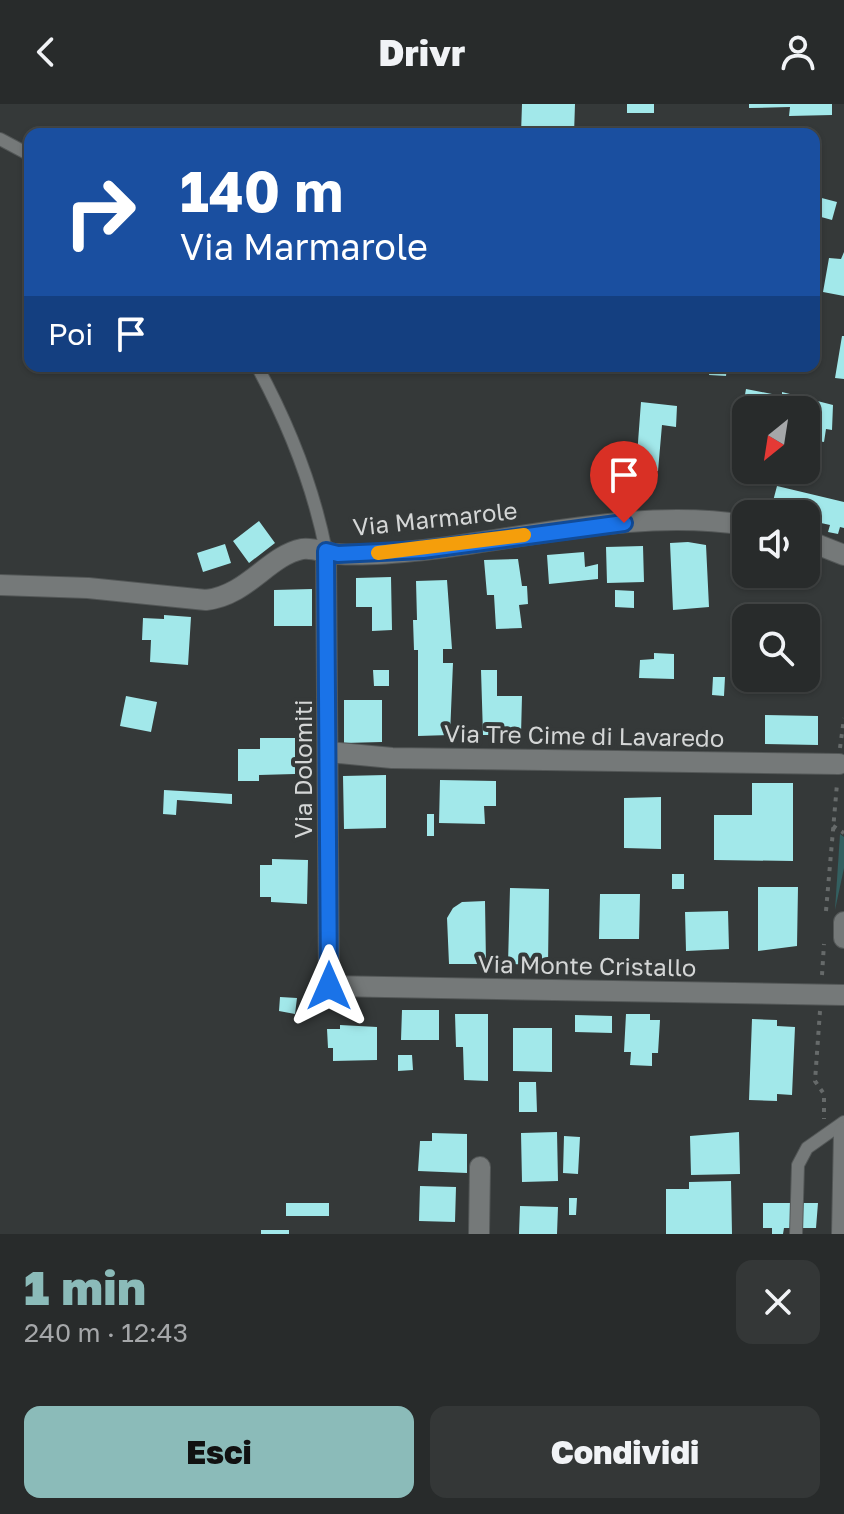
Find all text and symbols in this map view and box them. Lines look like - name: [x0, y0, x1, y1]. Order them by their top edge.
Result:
- icon: back: [24, 30, 68, 74]
- icon: person: [776, 30, 820, 74]
- text: Drivr: [379, 31, 465, 74]
- text: 140 m: [180, 157, 343, 224]
- icon: right: [48, 160, 152, 264]
- text: Via Marmarole: [180, 225, 428, 268]
- icon: arrive: [109, 312, 153, 356]
- text: Poi: [48, 316, 93, 352]
- north arrow: [732, 396, 820, 484]
- map controls: [732, 396, 820, 692]
- pin: [590, 441, 658, 523]
- icon: arrive: [602, 453, 646, 497]
- street label: Via Marmarole: [351, 495, 519, 541]
- button: sound: [732, 500, 820, 588]
- button: search: [732, 604, 820, 692]
- street label: Via Dolomiti: [288, 700, 317, 838]
- street label: Via Tre Cime di Lavaredo: [444, 718, 724, 752]
- position arrow: [287, 944, 371, 1028]
- street label: Via Monte Cristallo: [477, 949, 697, 981]
- text: 1 min: [24, 1258, 146, 1316]
- button: close: [736, 1260, 820, 1344]
- text: 240 m · 12:43: [24, 1317, 188, 1348]
- button: Esci: [24, 1406, 414, 1498]
- button: Condividi: [430, 1406, 820, 1498]

